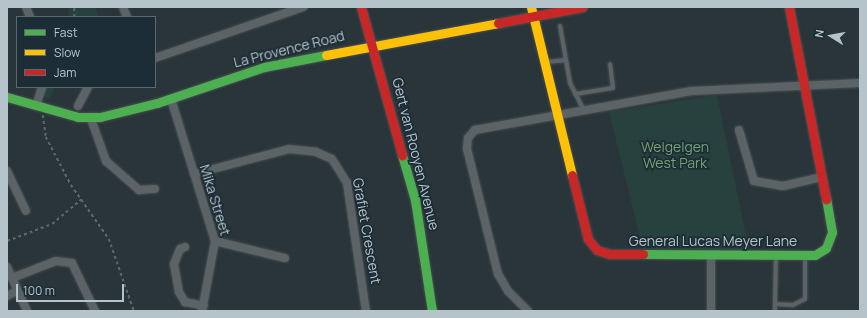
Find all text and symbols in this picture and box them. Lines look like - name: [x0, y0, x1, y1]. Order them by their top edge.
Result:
- legend: [16, 16, 156, 88]
- north arrow: [811, 16, 851, 56]
- text: Fast: [54, 24, 78, 41]
- street label: La Provence Road: [232, 27, 346, 71]
- text: N: [811, 28, 827, 39]
- text: Slow: [54, 44, 80, 61]
- text: Jam: [54, 64, 76, 81]
- street label: Gert van Rooyen Avenue: [389, 76, 443, 232]
- park label: Welgelgen West Park: [641, 139, 709, 172]
- street label: Mika Street: [196, 162, 234, 238]
- street label: Grafiet Crescent: [349, 177, 385, 285]
- street label: General Lucas Meyer Lane: [629, 233, 797, 249]
- scale bar: [18, 276, 126, 302]
- text: 100 m: [23, 282, 55, 299]

